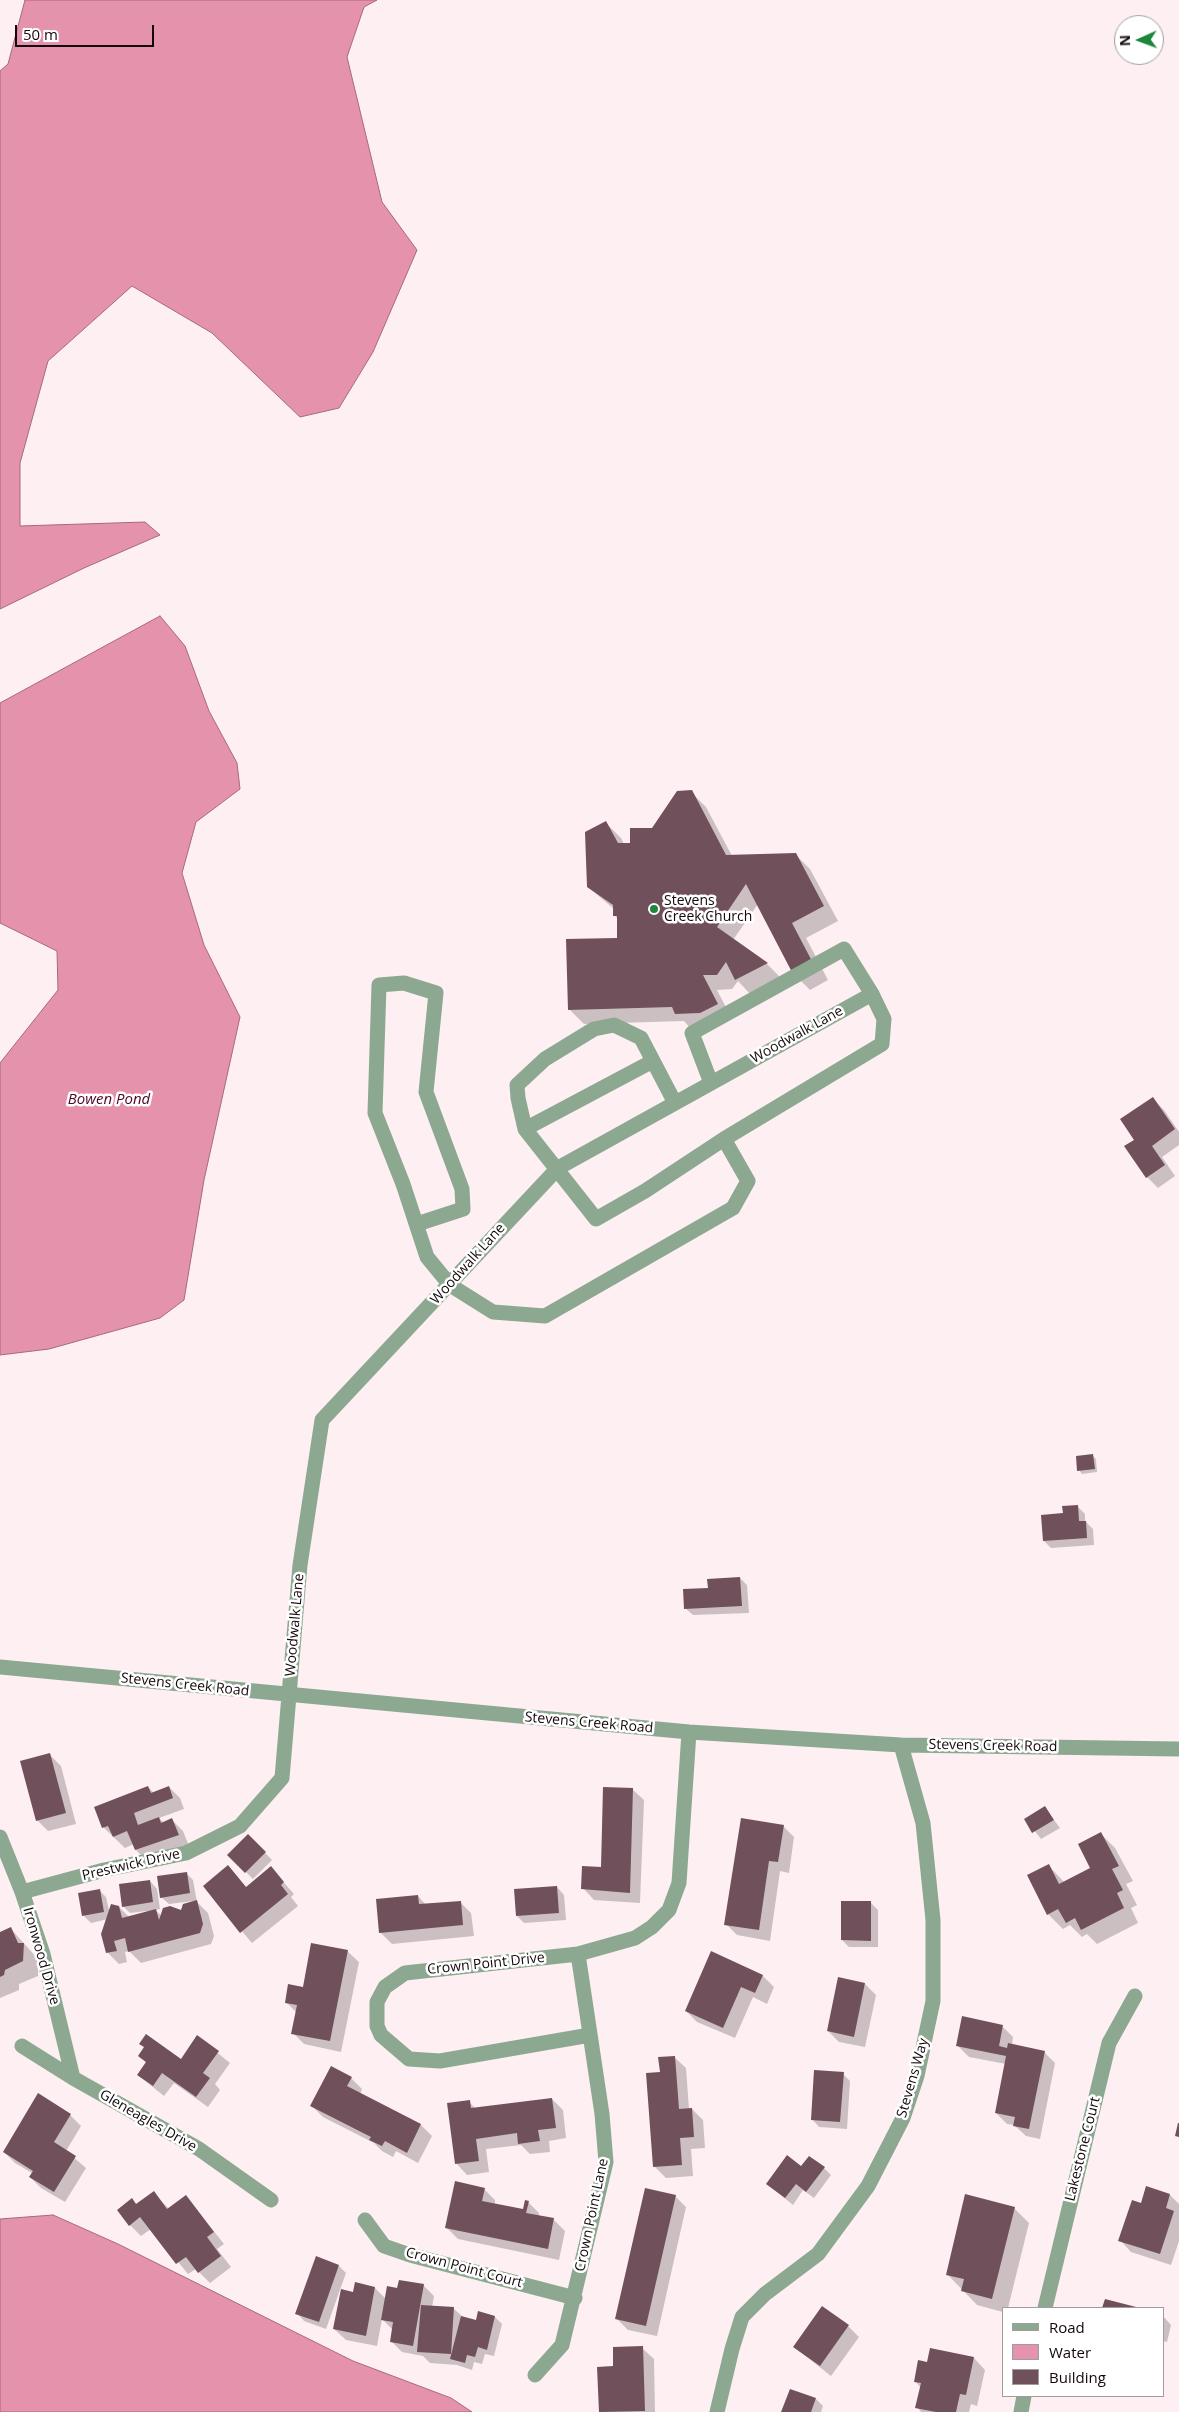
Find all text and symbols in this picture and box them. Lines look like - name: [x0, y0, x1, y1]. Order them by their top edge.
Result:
- scale bar: [18, 15, 156, 47]
- north arrow: [1114, 15, 1164, 65]
- text: 50 m: [23, 24, 58, 44]
- text: N: [1115, 34, 1134, 47]
- place label: Stevens Creek Church: [664, 893, 752, 926]
- marker: Stevens Creek Church: [648, 903, 660, 915]
- street label: Woodwalk Lane: [748, 1003, 846, 1067]
- water label: Bowen Pond: [68, 1091, 150, 1109]
- street label: Woodwalk Lane: [427, 1220, 509, 1308]
- street label: Woodwalk Lane: [282, 1573, 308, 1677]
- street label: Stevens Creek Road: [120, 1670, 250, 1700]
- street label: Stevens Creek Road: [524, 1709, 654, 1737]
- street label: Stevens Creek Road: [928, 1736, 1058, 1756]
- street label: Prestwick Drive: [80, 1846, 182, 1884]
- street label: Ironwood Drive: [19, 1905, 63, 2007]
- street label: Crown Point Drive: [426, 1949, 546, 1979]
- street label: Stevens Way: [894, 2036, 932, 2120]
- street label: Gleneagles Drive: [96, 2086, 200, 2156]
- street label: Lakestone Court: [1062, 2095, 1104, 2203]
- street label: Crown Point Lane: [572, 2157, 612, 2273]
- street label: Crown Point Court: [404, 2244, 524, 2292]
- legend: [1002, 2307, 1164, 2397]
- text: Road: [1049, 2317, 1085, 2337]
- text: Water: [1049, 2342, 1091, 2362]
- text: Building: [1049, 2367, 1106, 2387]

